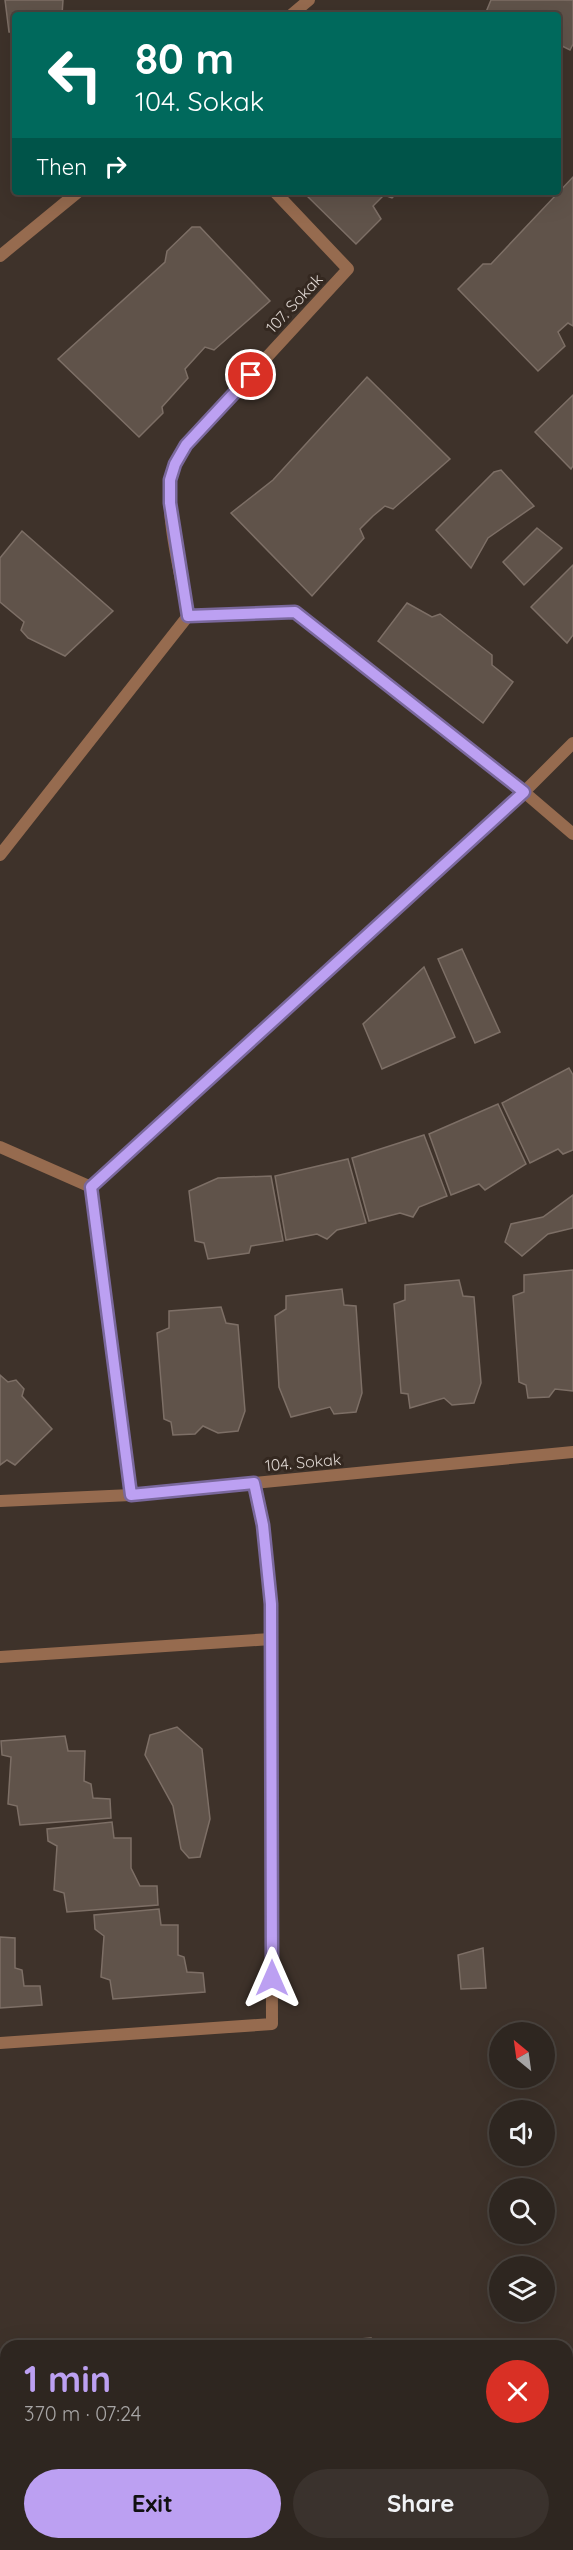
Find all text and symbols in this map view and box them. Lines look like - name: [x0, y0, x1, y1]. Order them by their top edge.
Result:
- text: 80 m: [135, 32, 234, 85]
- icon: left: [36, 36, 114, 114]
- text: 104. Sokak: [135, 84, 264, 118]
- icon: right: [99, 150, 132, 183]
- text: Then: [36, 153, 87, 181]
- street label: 107. Sokak: [261, 269, 327, 337]
- pin: [225, 349, 276, 400]
- icon: arrive: [234, 358, 267, 391]
- street label: 104. Sokak: [264, 1449, 342, 1475]
- position arrow: [240, 1946, 304, 2010]
- north arrow: [489, 2022, 555, 2088]
- map controls: [489, 2022, 555, 2322]
- button: sound: [489, 2100, 555, 2166]
- button: search: [489, 2178, 555, 2244]
- button: layers: [489, 2256, 555, 2322]
- text: 1 min: [24, 2356, 111, 2401]
- button: close: [486, 2360, 549, 2423]
- text: 370 m · 07:24: [24, 2401, 141, 2426]
- button: Exit: [24, 2469, 281, 2538]
- button: Share: [293, 2469, 549, 2538]

